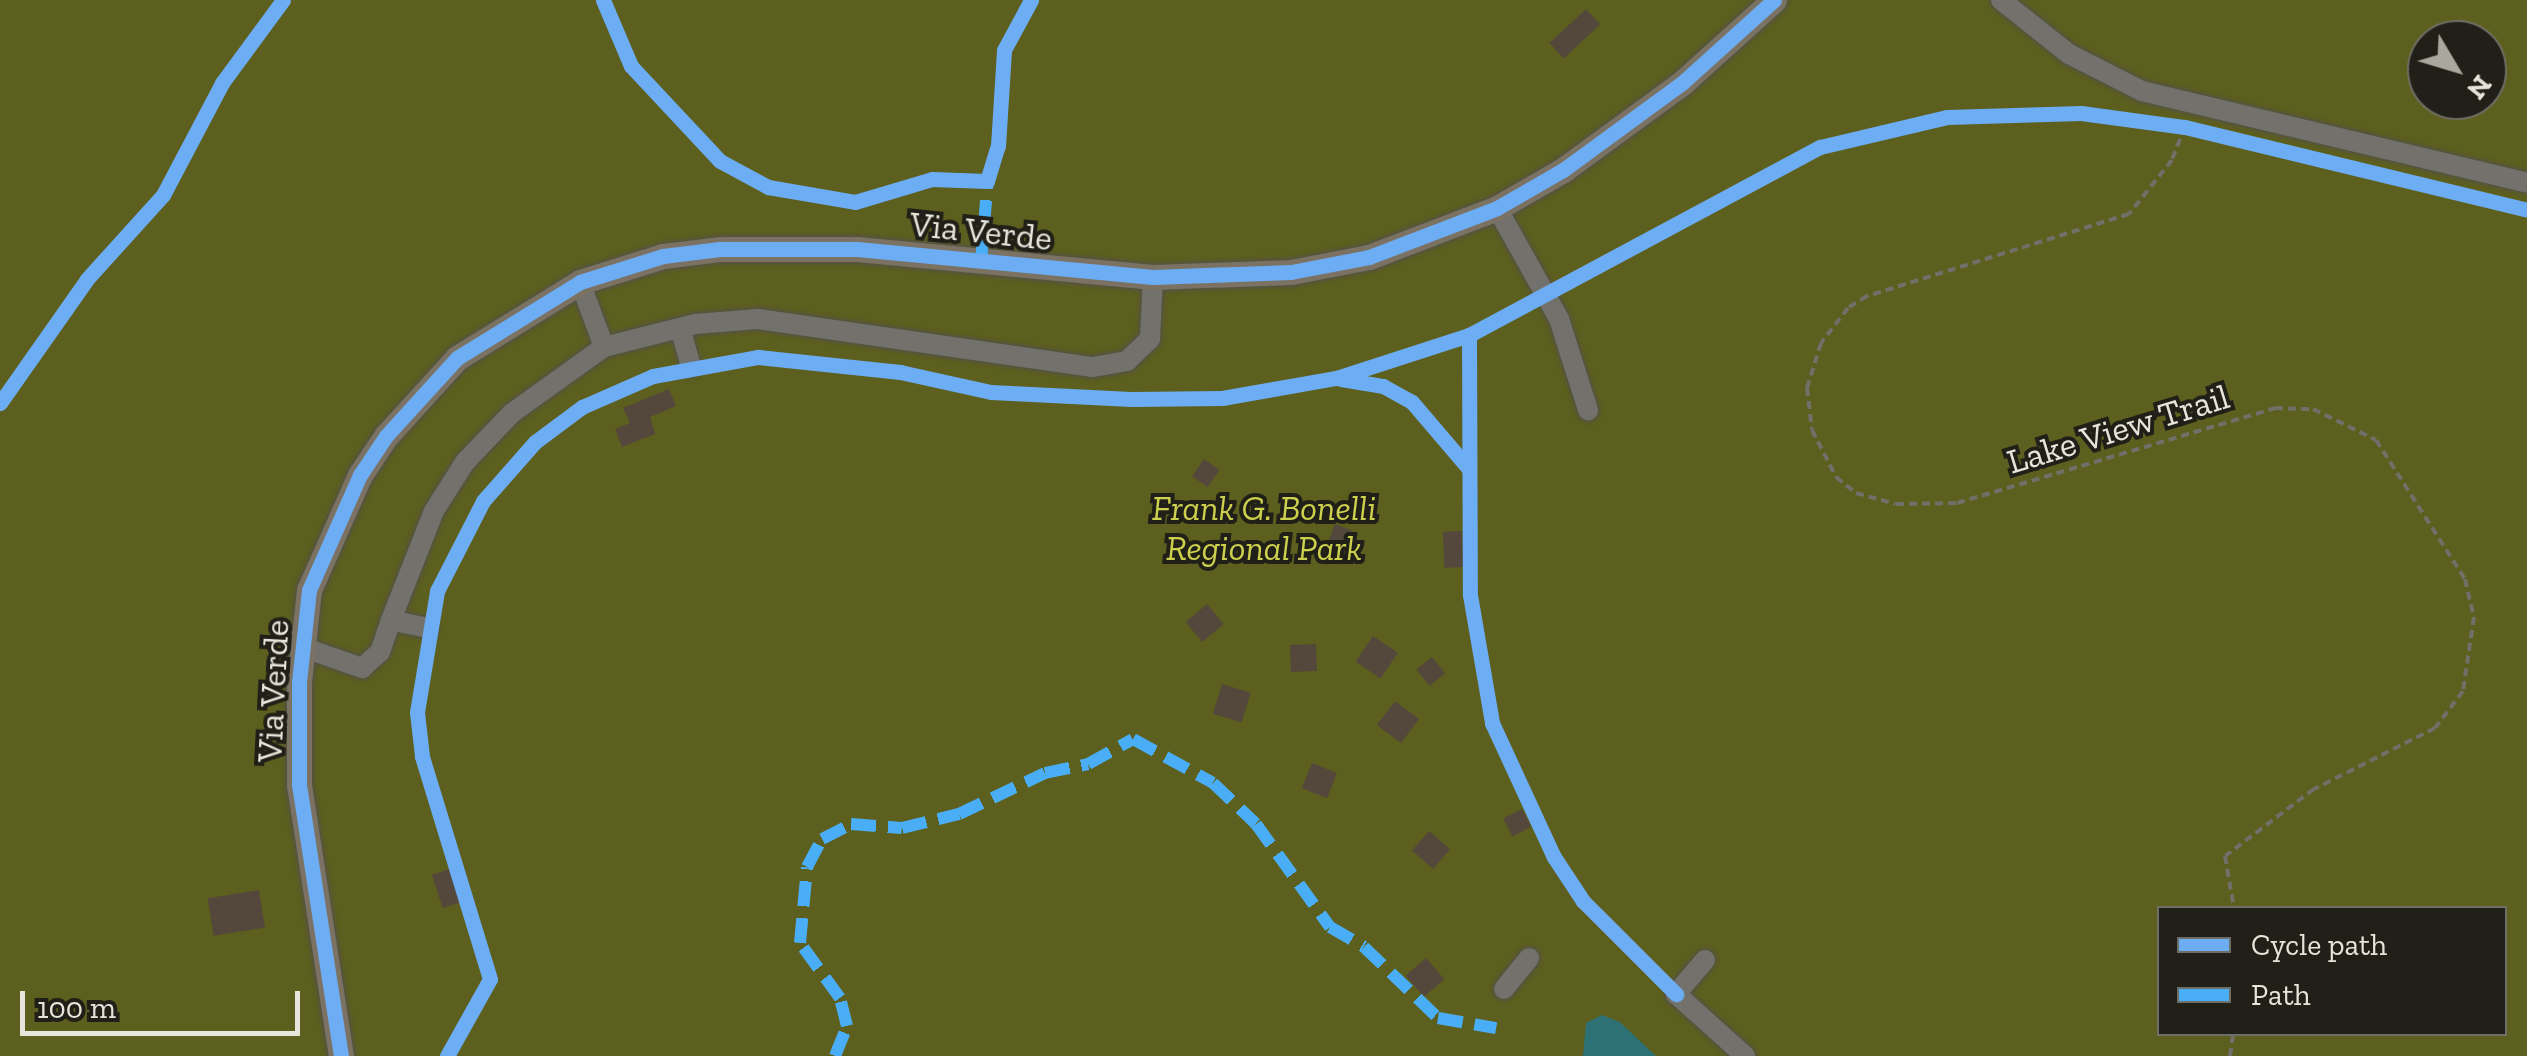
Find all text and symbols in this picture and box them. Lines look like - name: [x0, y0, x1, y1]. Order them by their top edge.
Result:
- north arrow: [2407, 20, 2507, 120]
- text: N: [2460, 69, 2499, 106]
- street label: Via Verde: [907, 203, 1055, 259]
- street label: Lake View Trail: [2001, 375, 2235, 483]
- park label: Frank G. Bonelli Regional Park: [1151, 487, 1377, 569]
- street label: Via Verde: [248, 618, 298, 764]
- legend: [2157, 906, 2507, 1036]
- text: Cycle path: [2251, 927, 2387, 963]
- scale bar: [25, 971, 305, 1033]
- text: Path: [2251, 977, 2310, 1013]
- text: 100 m: [37, 990, 116, 1026]

